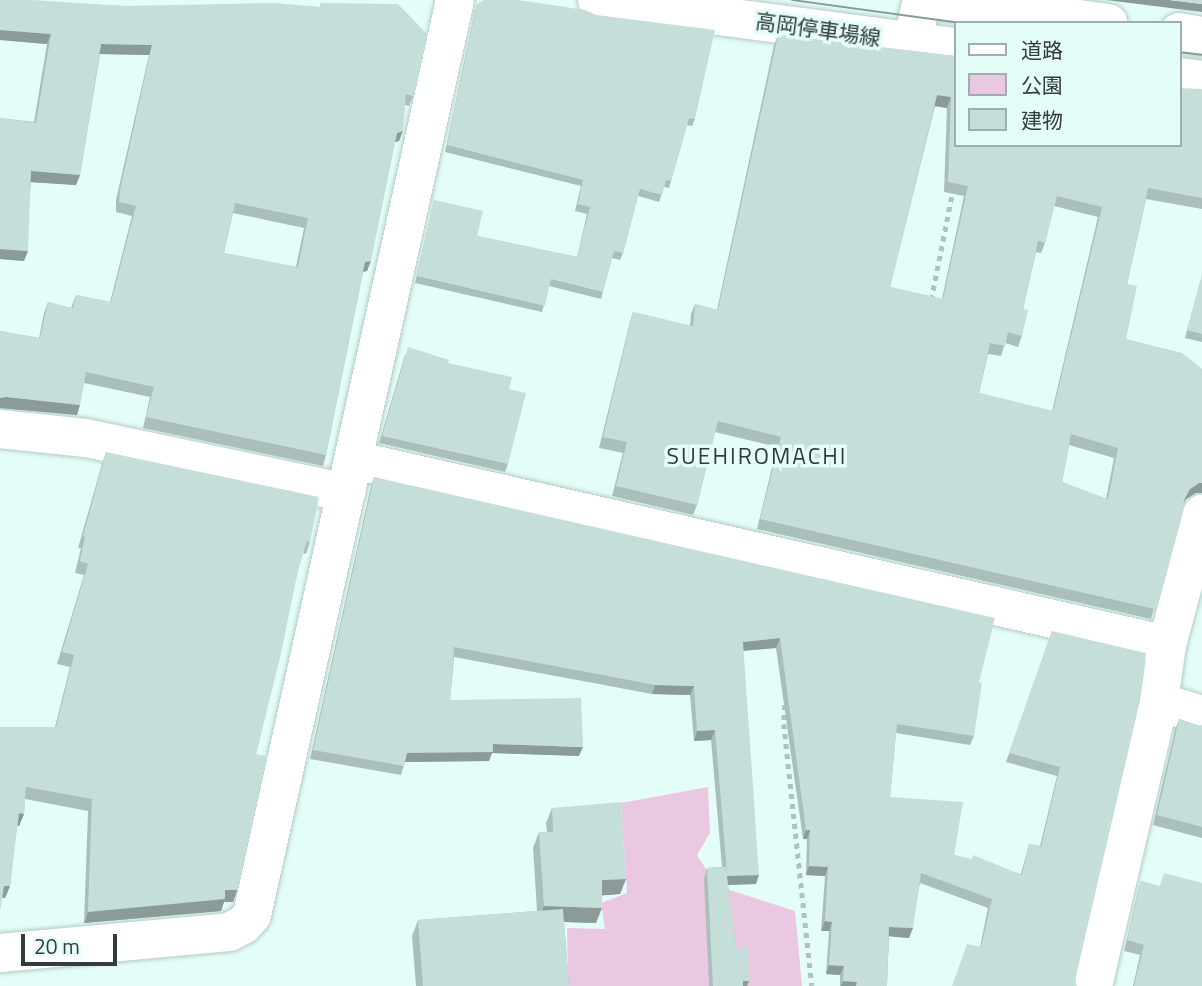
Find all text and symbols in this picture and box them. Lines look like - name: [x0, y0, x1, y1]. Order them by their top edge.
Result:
- street label: 高岡停車場線: [754, 8, 882, 50]
- legend: [954, 21, 1181, 147]
- text: 道路: [1021, 34, 1063, 66]
- text: 公園: [1021, 69, 1063, 101]
- text: 建物: [1021, 104, 1063, 136]
- district label: SUEHIROMACHI: [668, 442, 846, 470]
- scale bar: [24, 920, 121, 964]
- text: 20 m: [34, 930, 80, 962]

